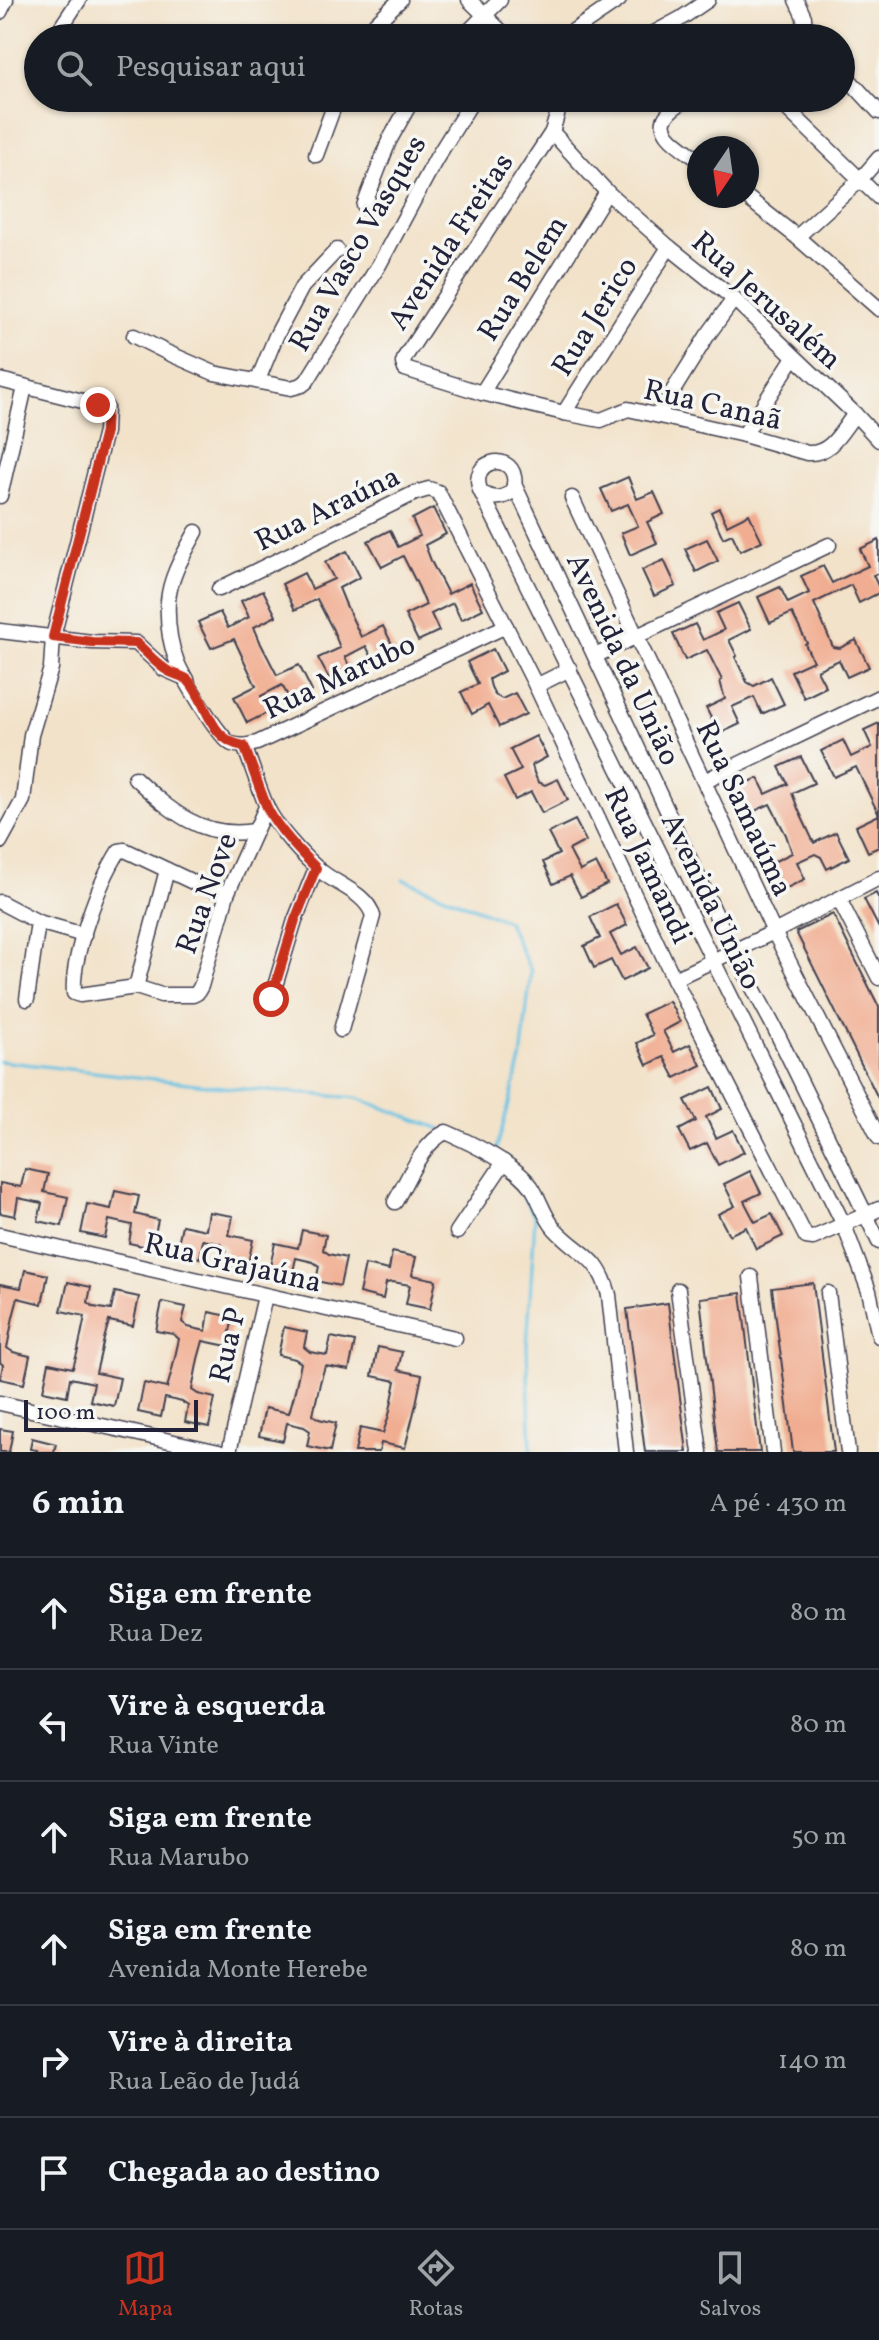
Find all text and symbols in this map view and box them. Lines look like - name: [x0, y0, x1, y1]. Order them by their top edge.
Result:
- search box: [24, 24, 855, 112]
- icon: search: [52, 46, 96, 90]
- text: Pesquisar aqui: [116, 47, 306, 89]
- street label: Rua Vasco Vasques: [280, 128, 438, 360]
- north arrow: [687, 136, 759, 208]
- street label: Avenida Freitas: [379, 145, 525, 339]
- street label: Rua Belem: [469, 208, 579, 350]
- street label: Rua Jerusalém: [681, 222, 850, 380]
- street label: Rua Jerico: [543, 249, 649, 385]
- street label: Rua Canaã: [639, 370, 786, 442]
- route end: [80, 387, 116, 423]
- street label: Rua Araúna: [248, 457, 408, 563]
- street label: Avenida da União: [555, 547, 690, 773]
- street label: Rua Marubo: [257, 624, 423, 731]
- street label: Rua Samaúma: [684, 714, 802, 904]
- street label: Rua Jamandi: [593, 781, 702, 951]
- street label: Avenida União: [649, 806, 771, 997]
- street label: Rua Nove: [167, 827, 249, 960]
- route start: [253, 981, 289, 1017]
- street label: Rua Grajaúna: [140, 1223, 325, 1305]
- street label: Rua P: [200, 1304, 258, 1387]
- scale bar: [24, 1396, 198, 1432]
- text: 100 m: [36, 1398, 95, 1429]
- text: 6 min: [32, 1481, 125, 1528]
- text: A pé · 430 m: [710, 1486, 847, 1522]
- text: Siga em frente: [108, 1574, 312, 1616]
- icon: ahead: [32, 1591, 76, 1635]
- text: 80 m: [790, 1595, 847, 1631]
- text: Rua Dez: [108, 1616, 203, 1652]
- text: Vire à esquerda: [108, 1686, 326, 1728]
- icon: left: [32, 1703, 76, 1747]
- text: 80 m: [790, 1707, 847, 1743]
- text: Rua Vinte: [108, 1728, 219, 1764]
- text: Siga em frente: [108, 1798, 312, 1840]
- icon: ahead: [32, 1815, 76, 1859]
- text: 50 m: [791, 1819, 847, 1855]
- text: Rua Marubo: [108, 1840, 249, 1876]
- text: Siga em frente: [108, 1910, 312, 1952]
- icon: ahead: [32, 1927, 76, 1971]
- text: 80 m: [790, 1931, 847, 1967]
- text: Avenida Monte Herebe: [108, 1952, 368, 1988]
- text: Vire à direita: [108, 2022, 293, 2064]
- icon: right: [32, 2039, 76, 2083]
- text: 140 m: [778, 2043, 847, 2079]
- text: Rua Leão de Judá: [108, 2064, 300, 2100]
- icon: arrive: [32, 2151, 76, 2195]
- text: Chegada ao destino: [108, 2152, 380, 2194]
- tab: Mapa: [118, 2246, 173, 2325]
- tab: Rotas: [409, 2246, 463, 2325]
- tab: Salvos: [699, 2246, 761, 2325]

